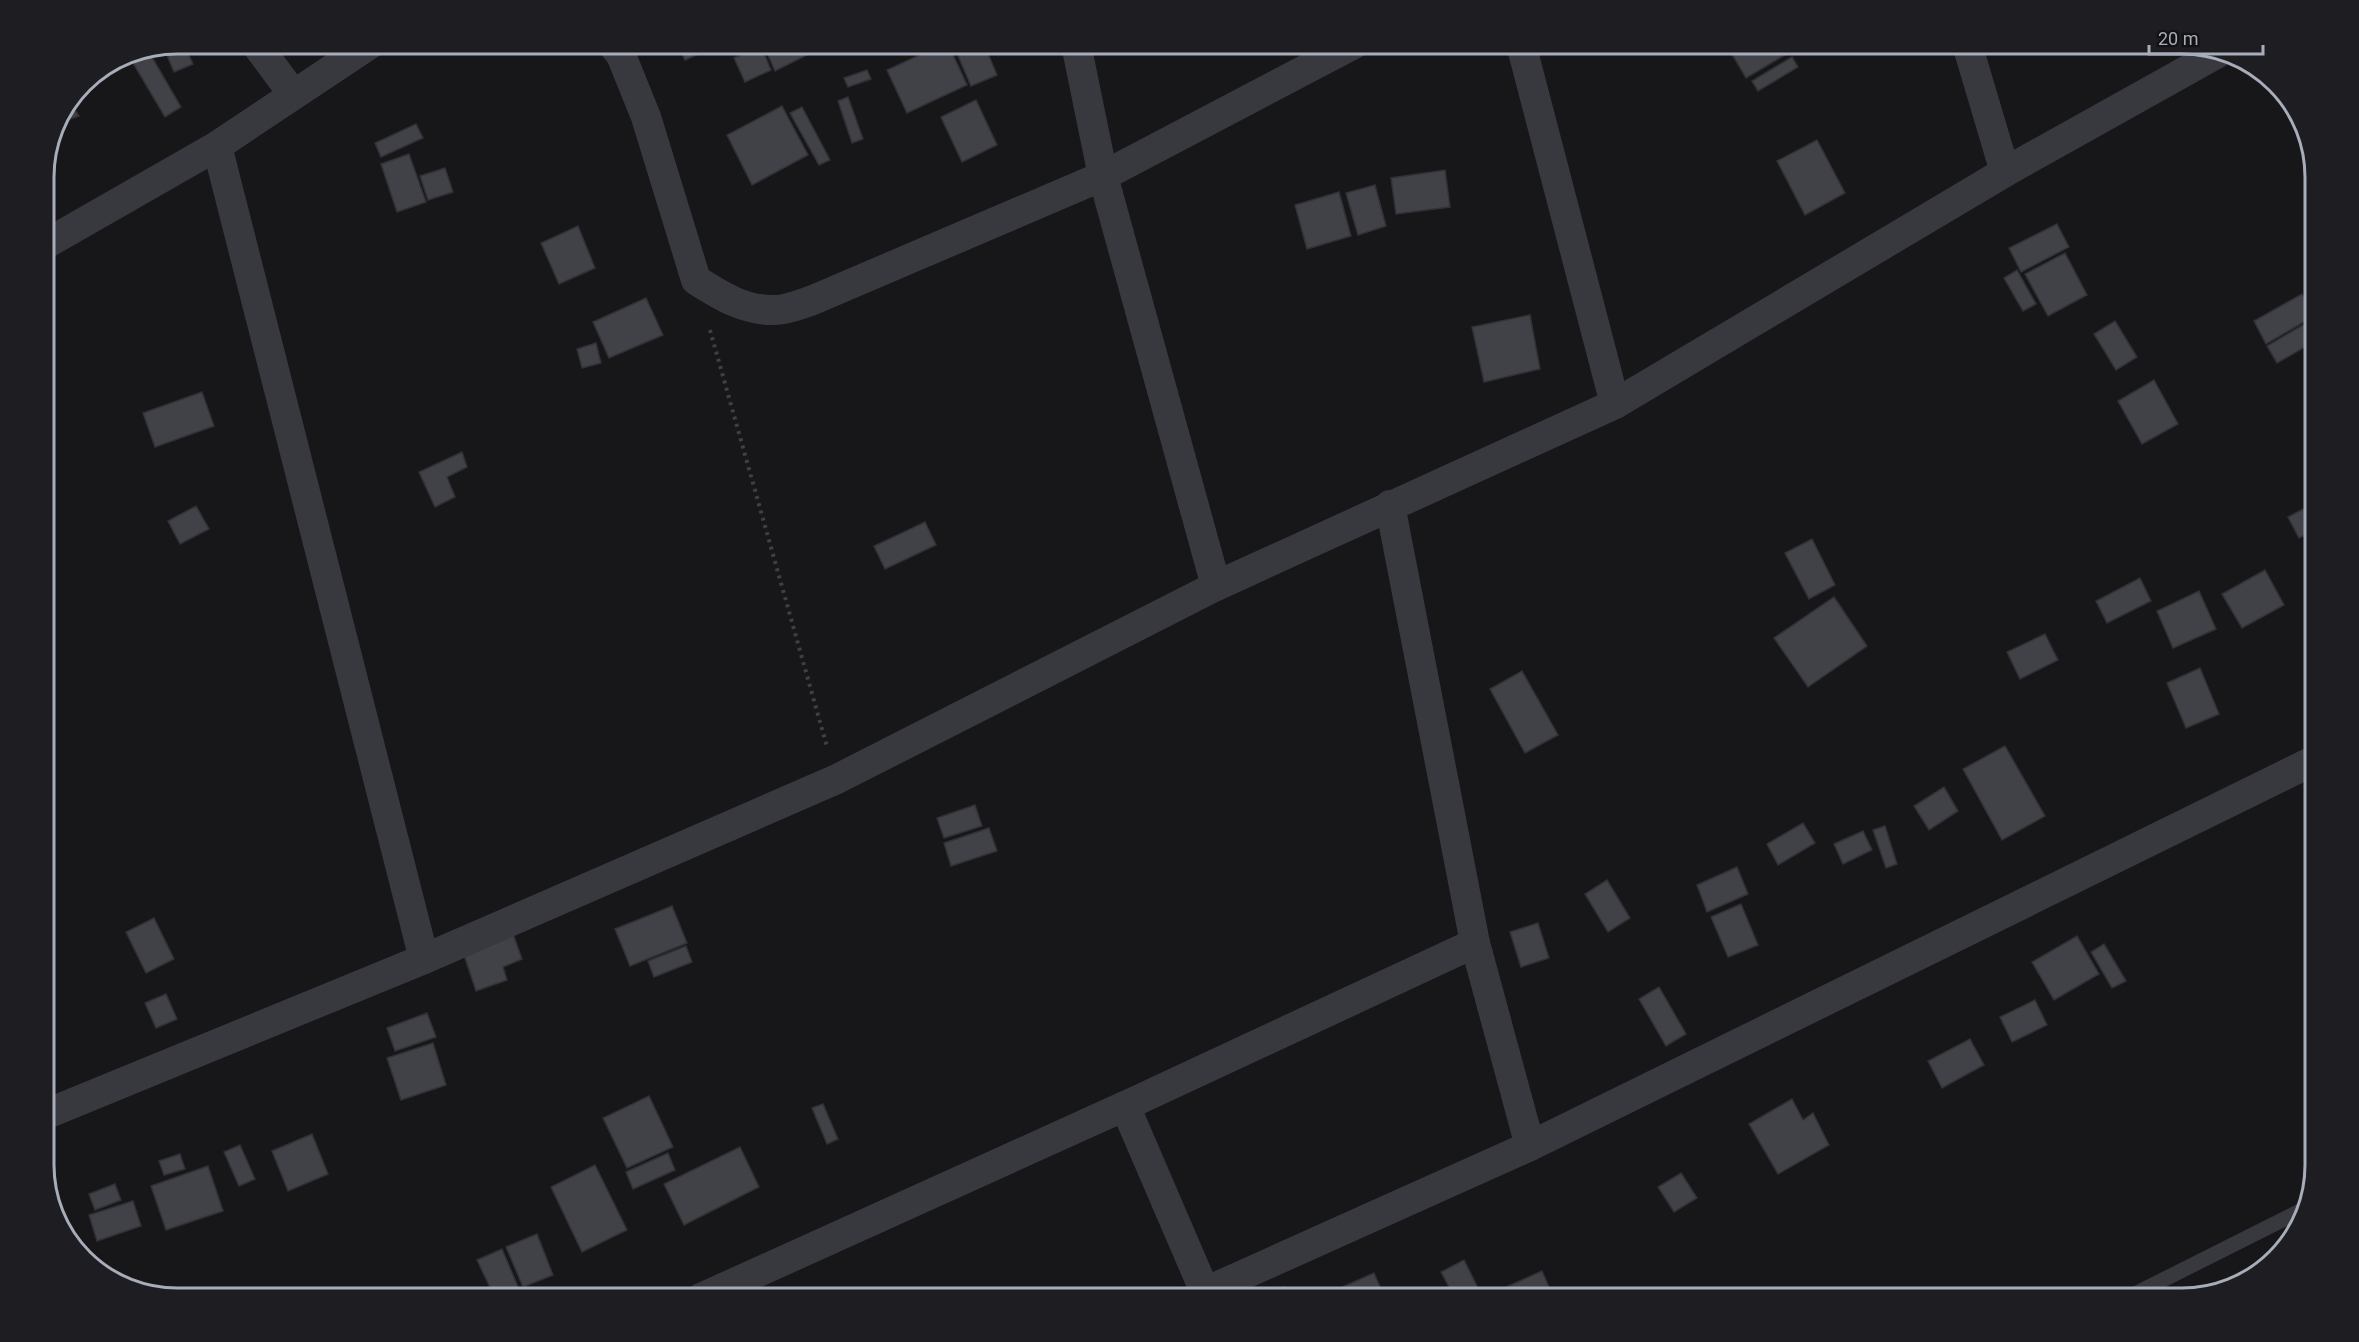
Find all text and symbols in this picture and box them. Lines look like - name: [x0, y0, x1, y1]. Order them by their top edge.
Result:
- scale bar: [2149, 18, 2263, 56]
- text: 20 m: [2158, 28, 2198, 49]

